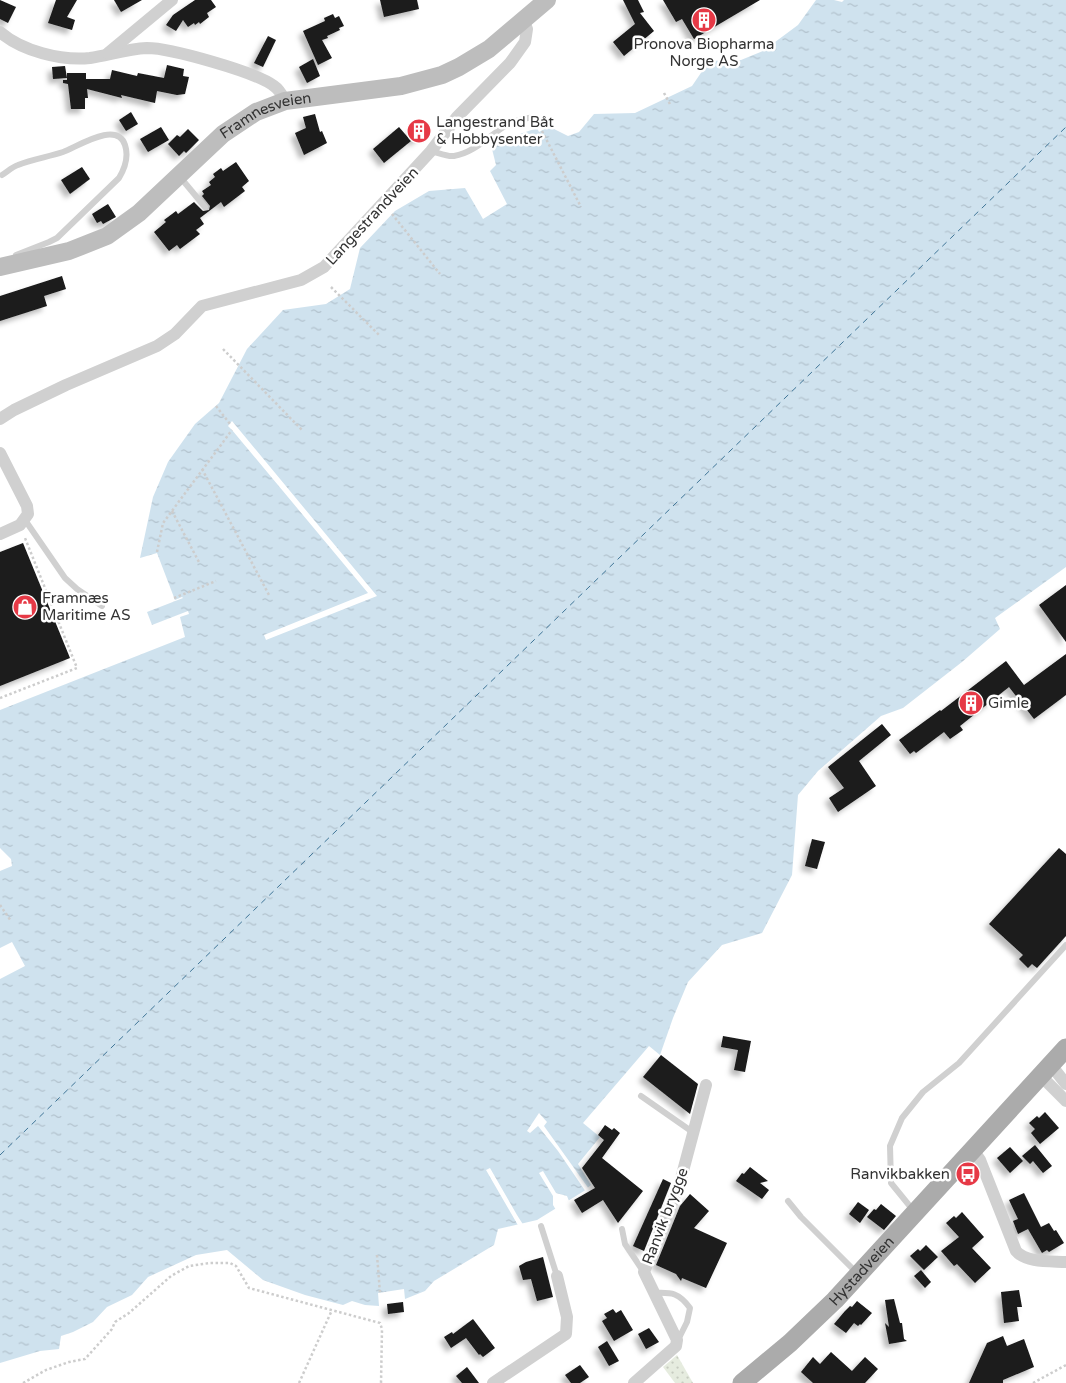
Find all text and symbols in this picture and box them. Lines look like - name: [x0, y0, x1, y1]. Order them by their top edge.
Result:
- building icon: Pronova Biopharma Norge AS: [691, 7, 717, 33]
- place label: Pronova Biopharma Norge AS: [633, 35, 775, 70]
- street label: Framnesveien: [216, 89, 312, 143]
- place label: Langestrand Båt & Hobbysenter: [436, 113, 554, 148]
- building icon: Langestrand Båt & Hobbysenter: [406, 118, 432, 144]
- street label: Langestrandveien: [322, 163, 422, 269]
- place label: Framnæs Maritime AS: [42, 589, 130, 624]
- shop icon: Framnæs Maritime AS: [12, 594, 38, 620]
- building icon: Gimle: [958, 690, 984, 716]
- place label: Gimle: [988, 694, 1029, 712]
- bus stop icon: Ranvikbakken: [955, 1161, 981, 1187]
- street label: Ranvik brygge: [638, 1165, 692, 1267]
- place label: Ranvikbakken: [850, 1165, 950, 1183]
- street label: Hystadveien: [825, 1233, 898, 1309]

